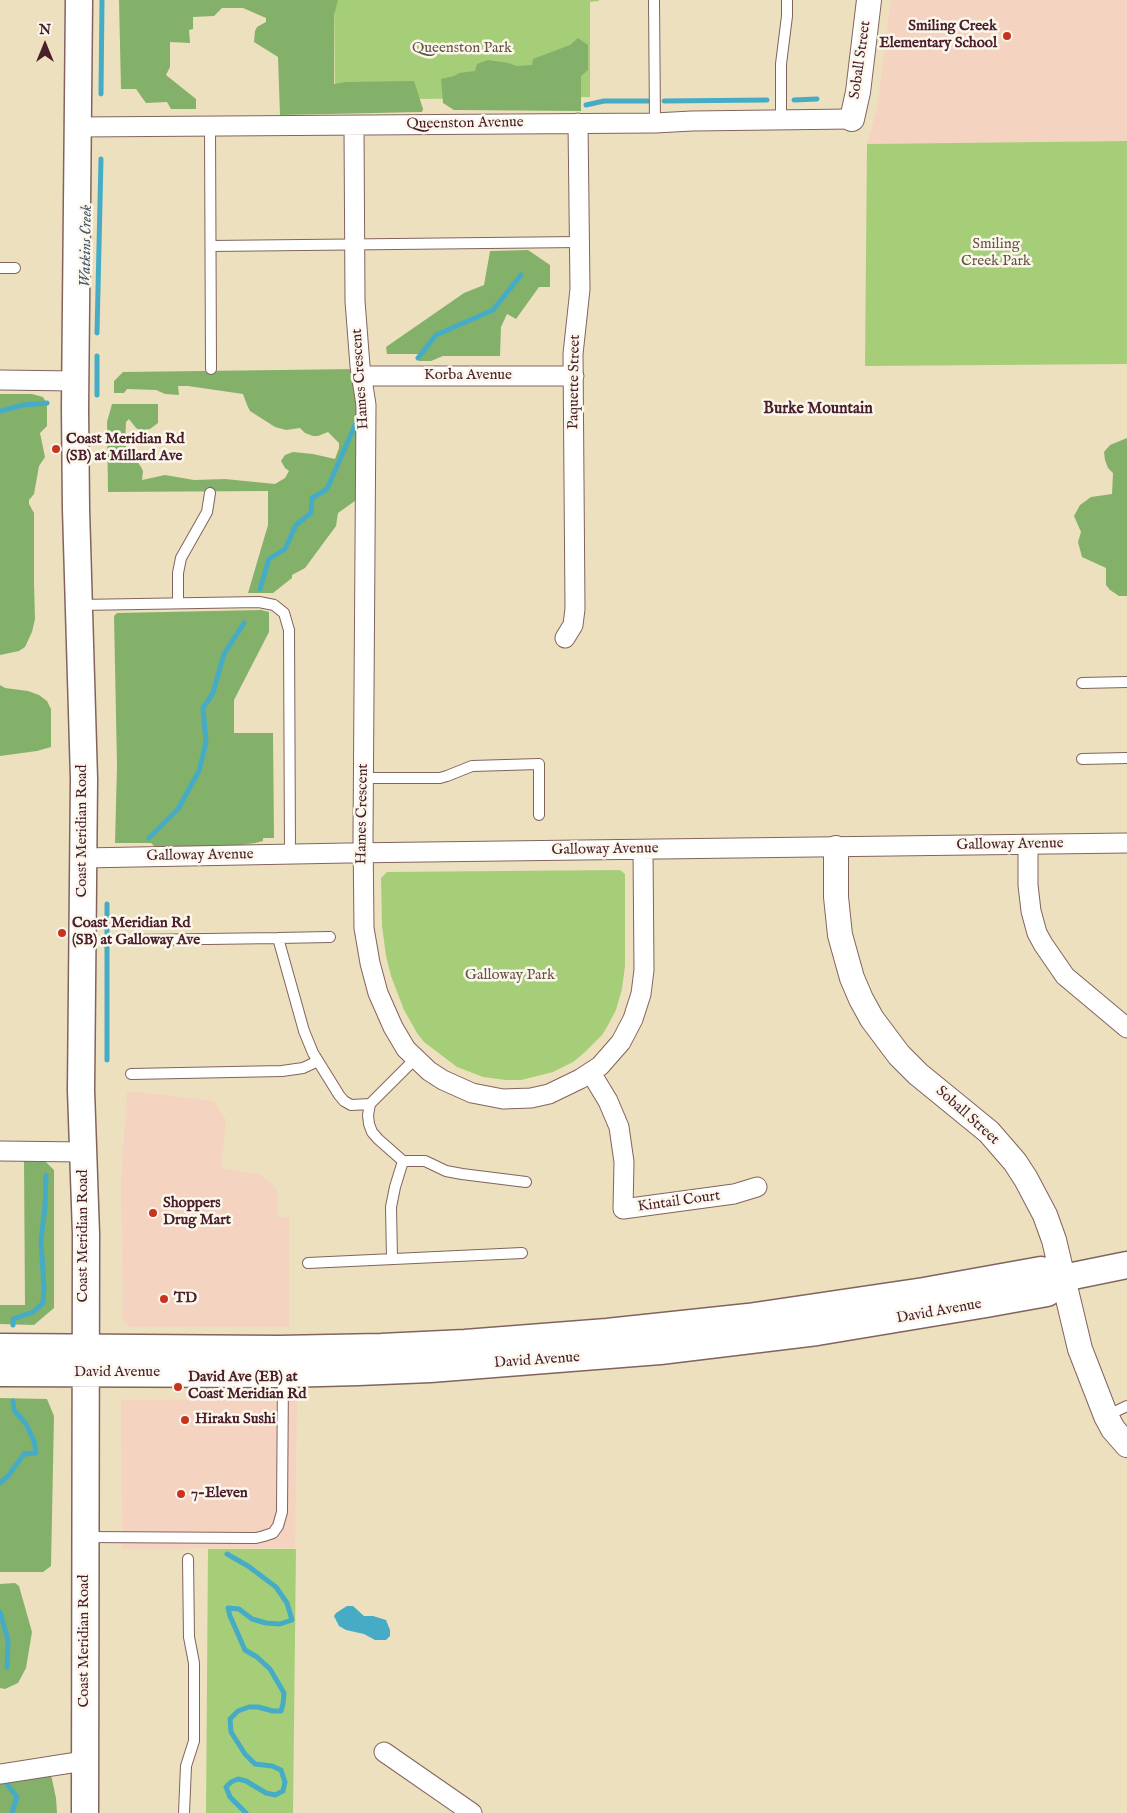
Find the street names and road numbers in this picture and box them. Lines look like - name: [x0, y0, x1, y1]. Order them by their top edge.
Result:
- street label: Soball Street: [847, 20, 875, 100]
- street label: Queenston Avenue: [406, 114, 524, 134]
- street label: Hames Crescent: [348, 328, 374, 430]
- street label: Paquette Street: [565, 334, 585, 430]
- street label: Korba Avenue: [424, 367, 512, 385]
- street label: Hames Crescent: [353, 763, 373, 865]
- street label: Coast Meridian Road: [74, 765, 92, 897]
- street label: Galloway Avenue: [956, 835, 1064, 855]
- street label: Galloway Avenue: [551, 840, 659, 860]
- street label: Galloway Avenue: [146, 846, 254, 866]
- street label: Soball Street: [932, 1083, 1002, 1149]
- street label: Coast Meridian Road: [75, 1170, 93, 1302]
- street label: Kintail Court: [637, 1187, 721, 1217]
- street label: David Avenue: [895, 1296, 983, 1328]
- street label: David Avenue: [493, 1349, 581, 1373]
- street label: David Avenue: [74, 1364, 160, 1382]
- street label: Coast Meridian Road: [76, 1575, 94, 1707]

